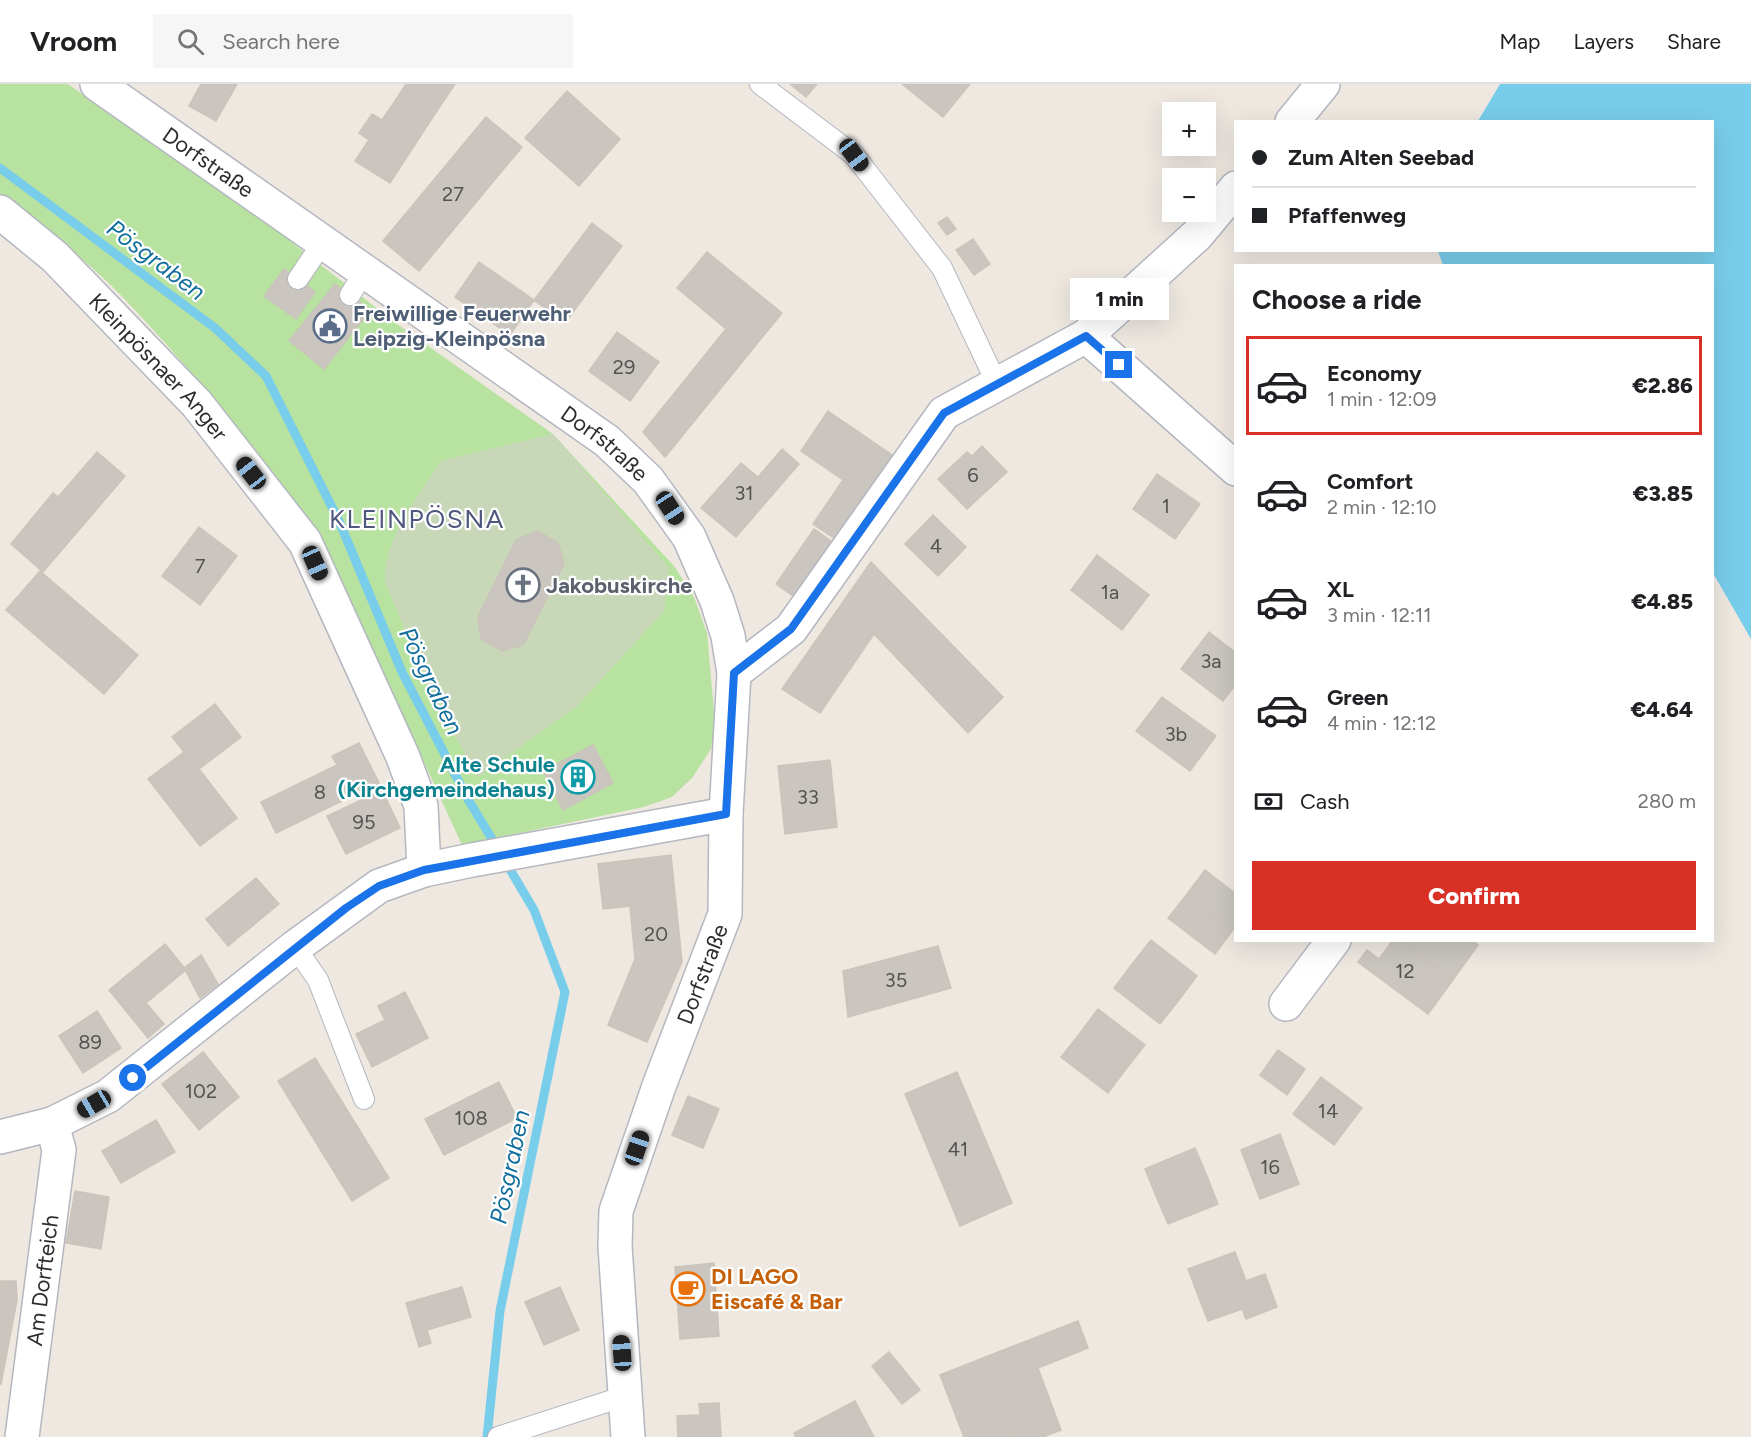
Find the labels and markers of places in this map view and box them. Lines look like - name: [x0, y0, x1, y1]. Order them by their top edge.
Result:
- place label: Freiwillige Feuerwehr Leipzig-Kleinpösna: [353, 300, 572, 352]
- public building icon: Freiwillige Feuerwehr Leipzig-Kleinpösna: [312, 308, 348, 344]
- church icon: Jakobuskirche: [505, 567, 541, 603]
- place label: Jakobuskirche: [546, 572, 692, 599]
- place label: Alte Schule (Kirchgemeindehaus): [338, 751, 555, 803]
- building icon: Alte Schule (Kirchgemeindehaus): [560, 759, 596, 795]
- place label: DI LAGO Eiscafé & Bar: [711, 1263, 843, 1315]
- cafe icon: DI LAGO Eiscafé & Bar: [670, 1271, 706, 1307]

